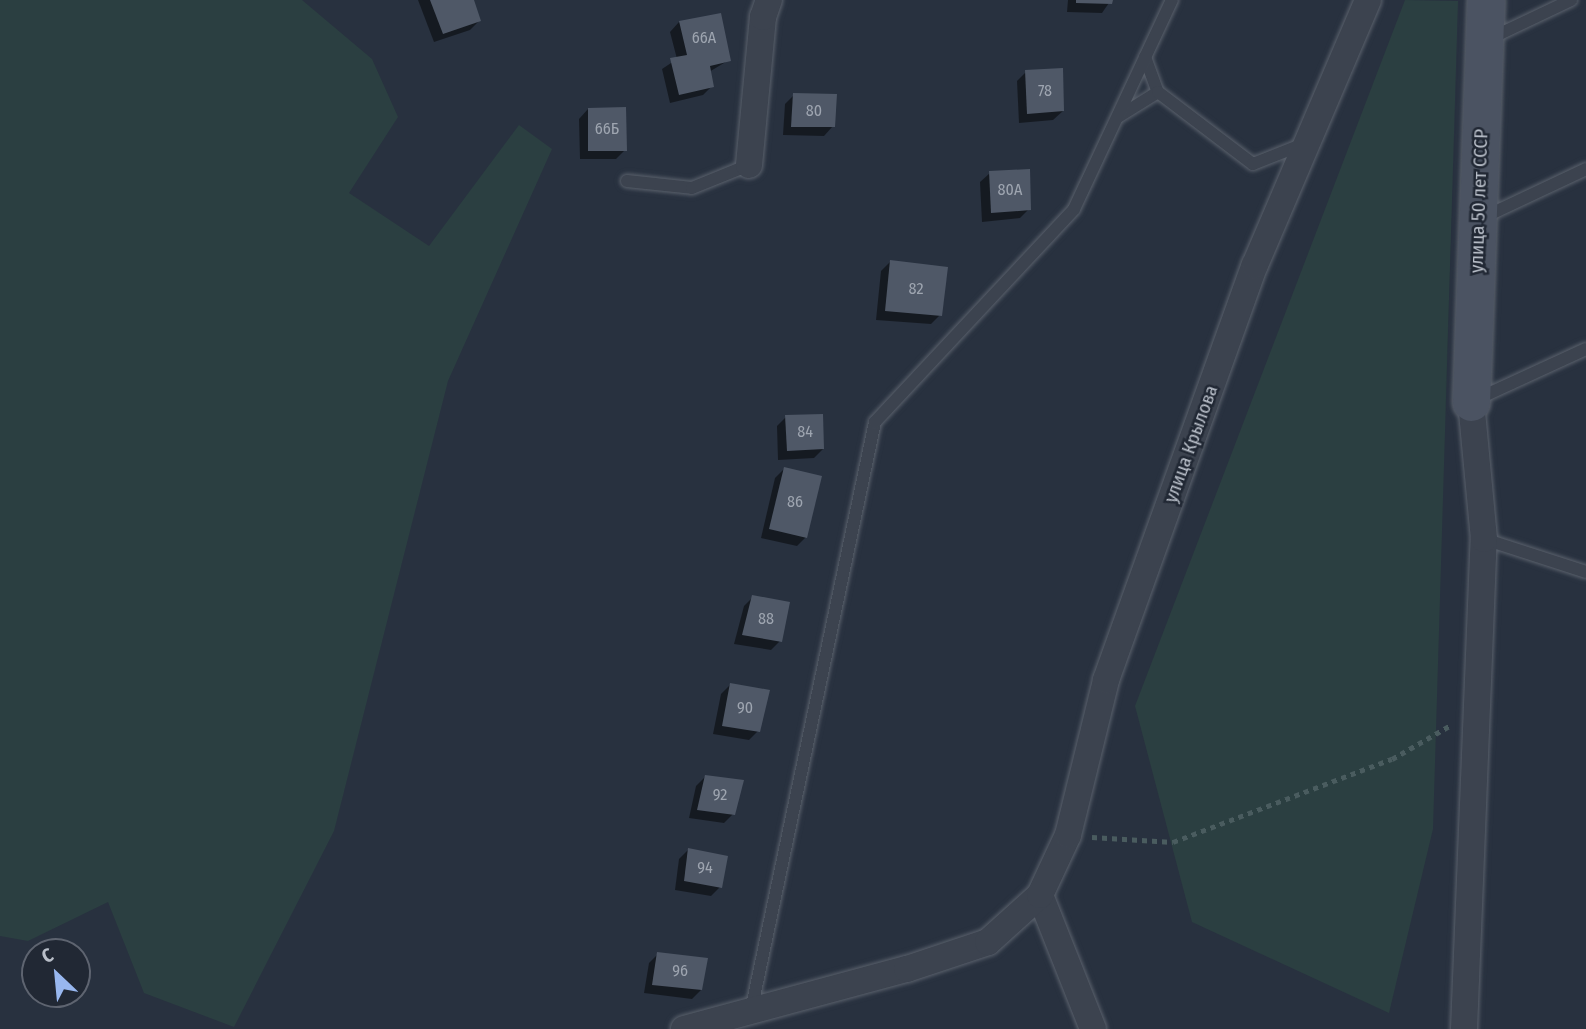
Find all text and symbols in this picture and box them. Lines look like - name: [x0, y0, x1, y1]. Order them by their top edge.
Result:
- house number: 66А: [692, 28, 716, 48]
- house number: 78: [1038, 81, 1052, 101]
- house number: 80: [806, 101, 822, 121]
- house number: 66Б: [595, 119, 619, 139]
- street label: улица 50 лет СССР: [1465, 129, 1493, 273]
- house number: 80А: [998, 180, 1022, 200]
- house number: 82: [909, 279, 923, 299]
- street label: улица Крылова: [1159, 382, 1223, 506]
- house number: 84: [797, 422, 813, 442]
- house number: 86: [787, 492, 803, 512]
- house number: 88: [758, 609, 774, 629]
- house number: 90: [737, 698, 753, 718]
- house number: 92: [713, 785, 727, 805]
- house number: 94: [697, 858, 713, 878]
- north arrow: [21, 938, 91, 1008]
- text: С: [38, 943, 57, 968]
- house number: 96: [672, 961, 688, 981]

